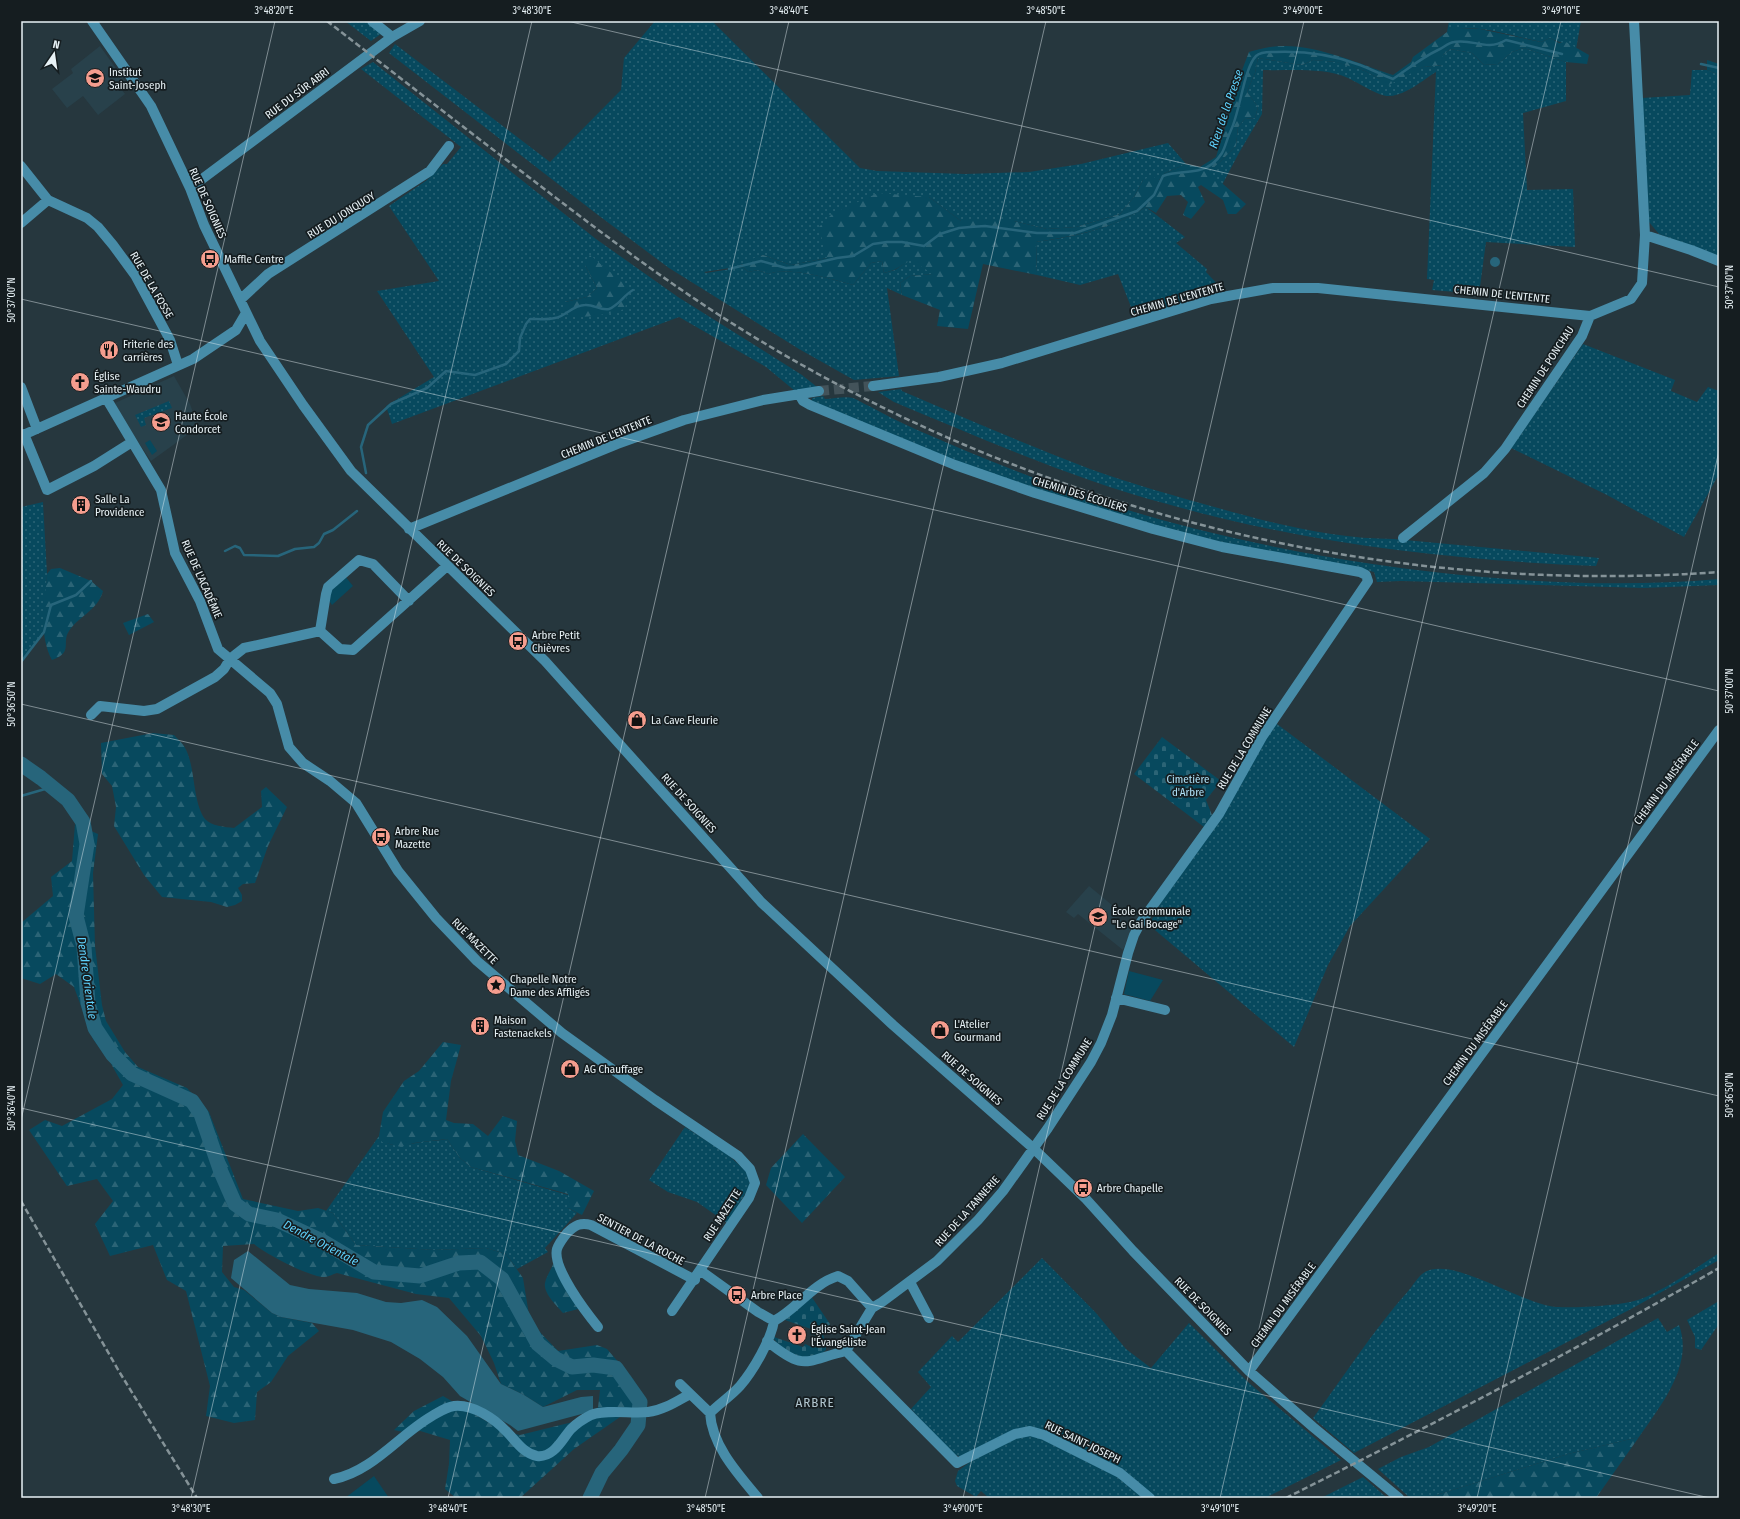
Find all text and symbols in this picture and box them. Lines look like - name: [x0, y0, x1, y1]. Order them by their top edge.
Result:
- text: 3°48'20"E: [255, 5, 294, 17]
- text: 3°48'30"E: [513, 5, 552, 17]
- text: 3°48'40"E: [770, 5, 809, 17]
- text: 3°48'50"E: [1026, 5, 1066, 17]
- text: 3°49'00"E: [1283, 5, 1323, 17]
- text: 3°49'10"E: [1542, 5, 1580, 17]
- north arrow: [34, 34, 74, 74]
- text: N: [51, 38, 61, 52]
- street label: RUE DU SÛR ABRI: [262, 64, 332, 122]
- place label: Institut Saint-Joseph: [109, 66, 166, 92]
- school or university icon: Institut Saint-Joseph: [84, 67, 106, 89]
- water label: Rieu de la Presse: [1206, 68, 1246, 150]
- street label: RUE DE SOIGNIES: [186, 166, 229, 241]
- street label: RUE DU JONQUOY: [305, 189, 378, 241]
- bus stop icon: Maffle Centre: [199, 248, 221, 270]
- street label: RUE DE LA FOSSE: [127, 250, 176, 321]
- place label: Maffle Centre: [224, 253, 284, 266]
- text: 50°37'10"N: [1724, 265, 1736, 309]
- text: 50°37'00"N: [6, 277, 18, 323]
- street label: CHEMIN DE L'ENTENTE: [1129, 280, 1225, 319]
- street label: CHEMIN DE L'ENTENTE: [1453, 283, 1551, 306]
- street label: CHEMIN DE PONCHAU: [1514, 324, 1577, 411]
- place label: Friterie des carrières: [123, 338, 174, 364]
- restaurant icon: Friterie des carrières: [98, 339, 120, 361]
- place label: Église Sainte-Waudru: [94, 369, 161, 396]
- church icon: Église Sainte-Waudru: [69, 371, 91, 393]
- place label: Haute École Condorcet: [175, 409, 228, 436]
- school or university icon: Haute École Condorcet: [150, 411, 172, 433]
- street label: CHEMIN DE L'ENTENTE: [559, 413, 653, 462]
- street label: CHEMIN DES ÉCOLIERS: [1031, 473, 1130, 515]
- place label: Salle La Providence: [95, 493, 145, 519]
- building icon: Salle La Providence: [70, 494, 92, 516]
- street label: RUE DE SOIGNIES: [434, 537, 498, 600]
- street label: RUE DE L'ACADÉMIE: [178, 538, 226, 620]
- place label: Arbre Petit Chièvres: [532, 629, 580, 655]
- bus stop icon: Arbre Petit Chièvres: [507, 630, 529, 652]
- text: 50°37'00"N: [1724, 668, 1736, 714]
- text: 50°36'50"N: [6, 681, 18, 727]
- street label: RUE DE LA COMMUNE: [1215, 705, 1274, 792]
- shop icon: La Cave Fleurie: [626, 709, 648, 731]
- place label: La Cave Fleurie: [651, 714, 718, 727]
- street label: CHEMIN DU MISÉRABLE: [1630, 737, 1702, 827]
- street label: RUE DE SOIGNIES: [658, 771, 719, 836]
- park label: Cimetière d'Arbre: [1166, 773, 1210, 799]
- place label: Arbre Rue Mazette: [395, 825, 439, 851]
- bus stop icon: Arbre Rue Mazette: [370, 826, 392, 848]
- place label: École communale "Le Gai Bocage": [1112, 904, 1190, 931]
- school or university icon: École communale "Le Gai Bocage": [1087, 906, 1109, 928]
- street label: RUE MAZETTE: [449, 916, 500, 967]
- water label: Dendre Orientale: [74, 936, 100, 1020]
- place label: Chapelle Notre Dame des Affligés: [510, 973, 590, 999]
- place icon: Chapelle Notre Dame des Affligés: [485, 974, 507, 996]
- street label: CHEMIN DU MISÉRABLE: [1439, 998, 1511, 1088]
- place label: Maison Fastenaekels: [494, 1014, 552, 1040]
- building icon: Maison Fastenaekels: [469, 1015, 491, 1037]
- place label: L'Atelier Gourmand: [954, 1018, 1001, 1044]
- shop icon: L'Atelier Gourmand: [929, 1019, 951, 1041]
- street label: RUE DE LA COMMUNE: [1034, 1036, 1095, 1122]
- street label: RUE DE SOIGNIES: [939, 1049, 1005, 1109]
- shop icon: AG Chauffage: [559, 1058, 581, 1080]
- place label: AG Chauffage: [584, 1063, 643, 1076]
- text: 50°36'50"N: [1724, 1072, 1736, 1118]
- text: 50°36'40"N: [6, 1085, 18, 1131]
- street label: RUE DE LA TANNERIE: [932, 1173, 1002, 1249]
- bus stop icon: Arbre Chapelle: [1072, 1177, 1094, 1199]
- place label: Arbre Chapelle: [1097, 1182, 1163, 1195]
- street label: RUE MAZETTE: [701, 1187, 744, 1244]
- street label: SENTIER DE LA ROCHE: [595, 1211, 686, 1268]
- water label: Dendre Orientale: [281, 1217, 361, 1269]
- street label: CHEMIN DU MISÉRABLE: [1247, 1260, 1319, 1350]
- street label: RUE DE SOIGNIES: [1172, 1275, 1234, 1339]
- bus stop icon: Arbre Place: [726, 1284, 748, 1306]
- place label: Arbre Place: [751, 1289, 802, 1302]
- place label: Église Saint-Jean l'Évangéliste: [811, 1322, 886, 1349]
- church icon: Église Saint-Jean l'Évangéliste: [786, 1324, 808, 1346]
- district label: ARBRE: [795, 1395, 835, 1410]
- street label: RUE SAINT-JOSEPH: [1043, 1419, 1123, 1466]
- text: 3°48'30"E: [172, 1503, 211, 1515]
- text: 3°48'40"E: [429, 1503, 468, 1515]
- text: 3°48'50"E: [686, 1503, 726, 1515]
- text: 3°49'00"E: [943, 1503, 983, 1515]
- text: 3°49'10"E: [1201, 1503, 1239, 1515]
- text: 3°49'20"E: [1458, 1503, 1497, 1515]

